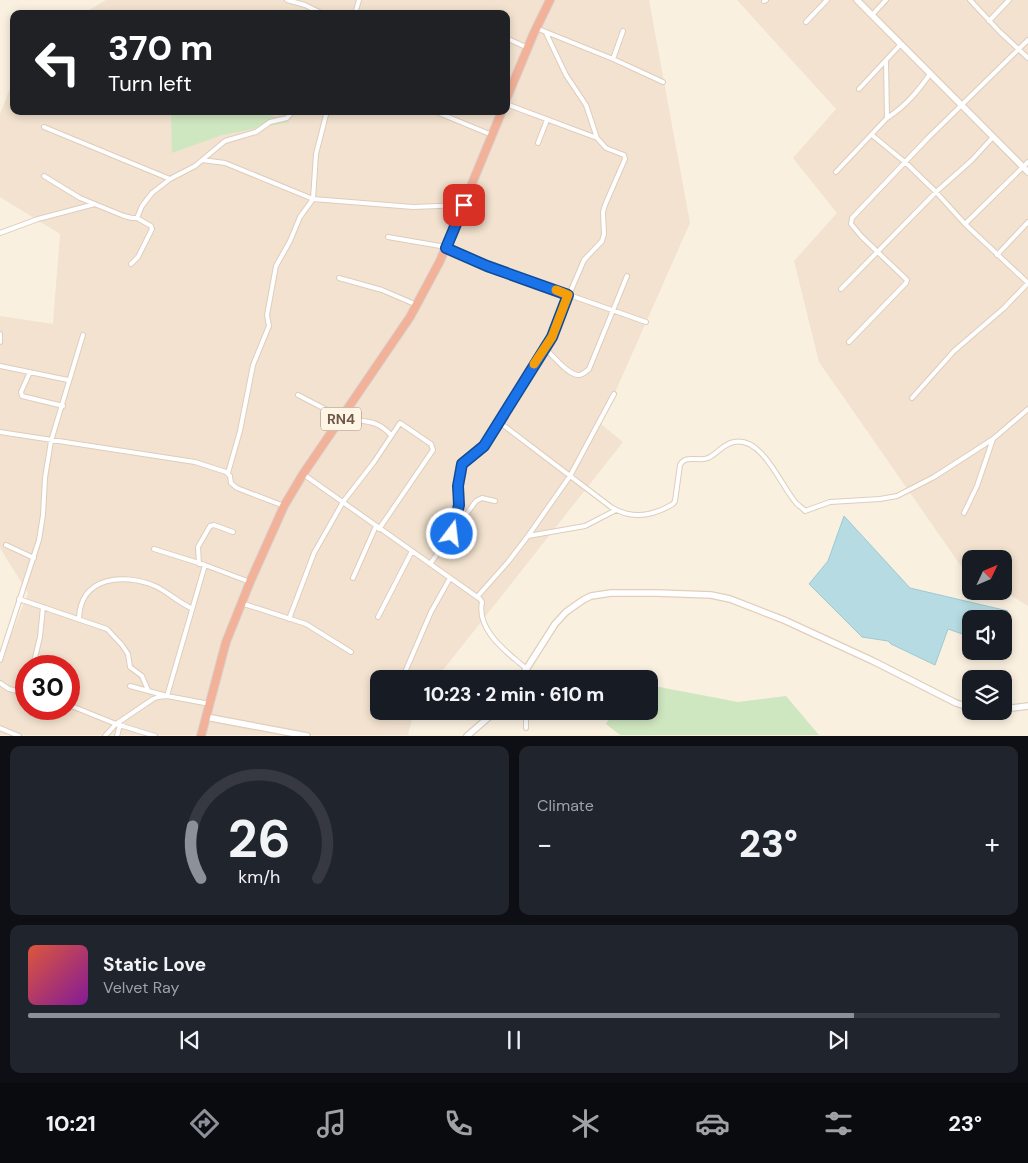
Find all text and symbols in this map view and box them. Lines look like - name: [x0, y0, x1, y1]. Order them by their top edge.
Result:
- text: 370 m: [108, 25, 213, 71]
- icon: left: [25, 30, 90, 95]
- text: Turn left: [108, 69, 192, 98]
- pin: [443, 184, 485, 226]
- icon: arrive: [450, 191, 478, 219]
- road number: RN4: [321, 408, 361, 430]
- position arrow: [425, 507, 477, 559]
- north arrow: [962, 550, 1012, 600]
- map controls: [962, 550, 1012, 720]
- button: sound: [962, 610, 1012, 660]
- speed limit sign: 30: [15, 655, 80, 720]
- button: layers: [962, 670, 1012, 720]
- text: 10:23 · 2 min · 610 m: [424, 682, 604, 707]
- text: Climate: [537, 795, 594, 816]
- text: 26: [228, 805, 291, 873]
- text: 23°: [739, 819, 798, 869]
- text: −: [537, 826, 552, 863]
- text: +: [985, 826, 1000, 863]
- text: km/h: [238, 865, 281, 889]
- text: Static Love: [103, 952, 206, 977]
- text: Velvet Ray: [103, 977, 179, 998]
- icon: previous: [176, 1026, 204, 1054]
- icon: pause: [500, 1026, 528, 1054]
- icon: next: [824, 1026, 852, 1054]
- icon: directions: [187, 1106, 222, 1141]
- icon: music: [314, 1106, 349, 1141]
- icon: phone: [441, 1106, 476, 1141]
- icon: climate: [568, 1106, 603, 1141]
- icon: car: [695, 1106, 730, 1141]
- icon: filters: [821, 1106, 856, 1141]
- text: 10:21: [46, 1109, 96, 1138]
- text: 23°: [948, 1109, 982, 1138]

